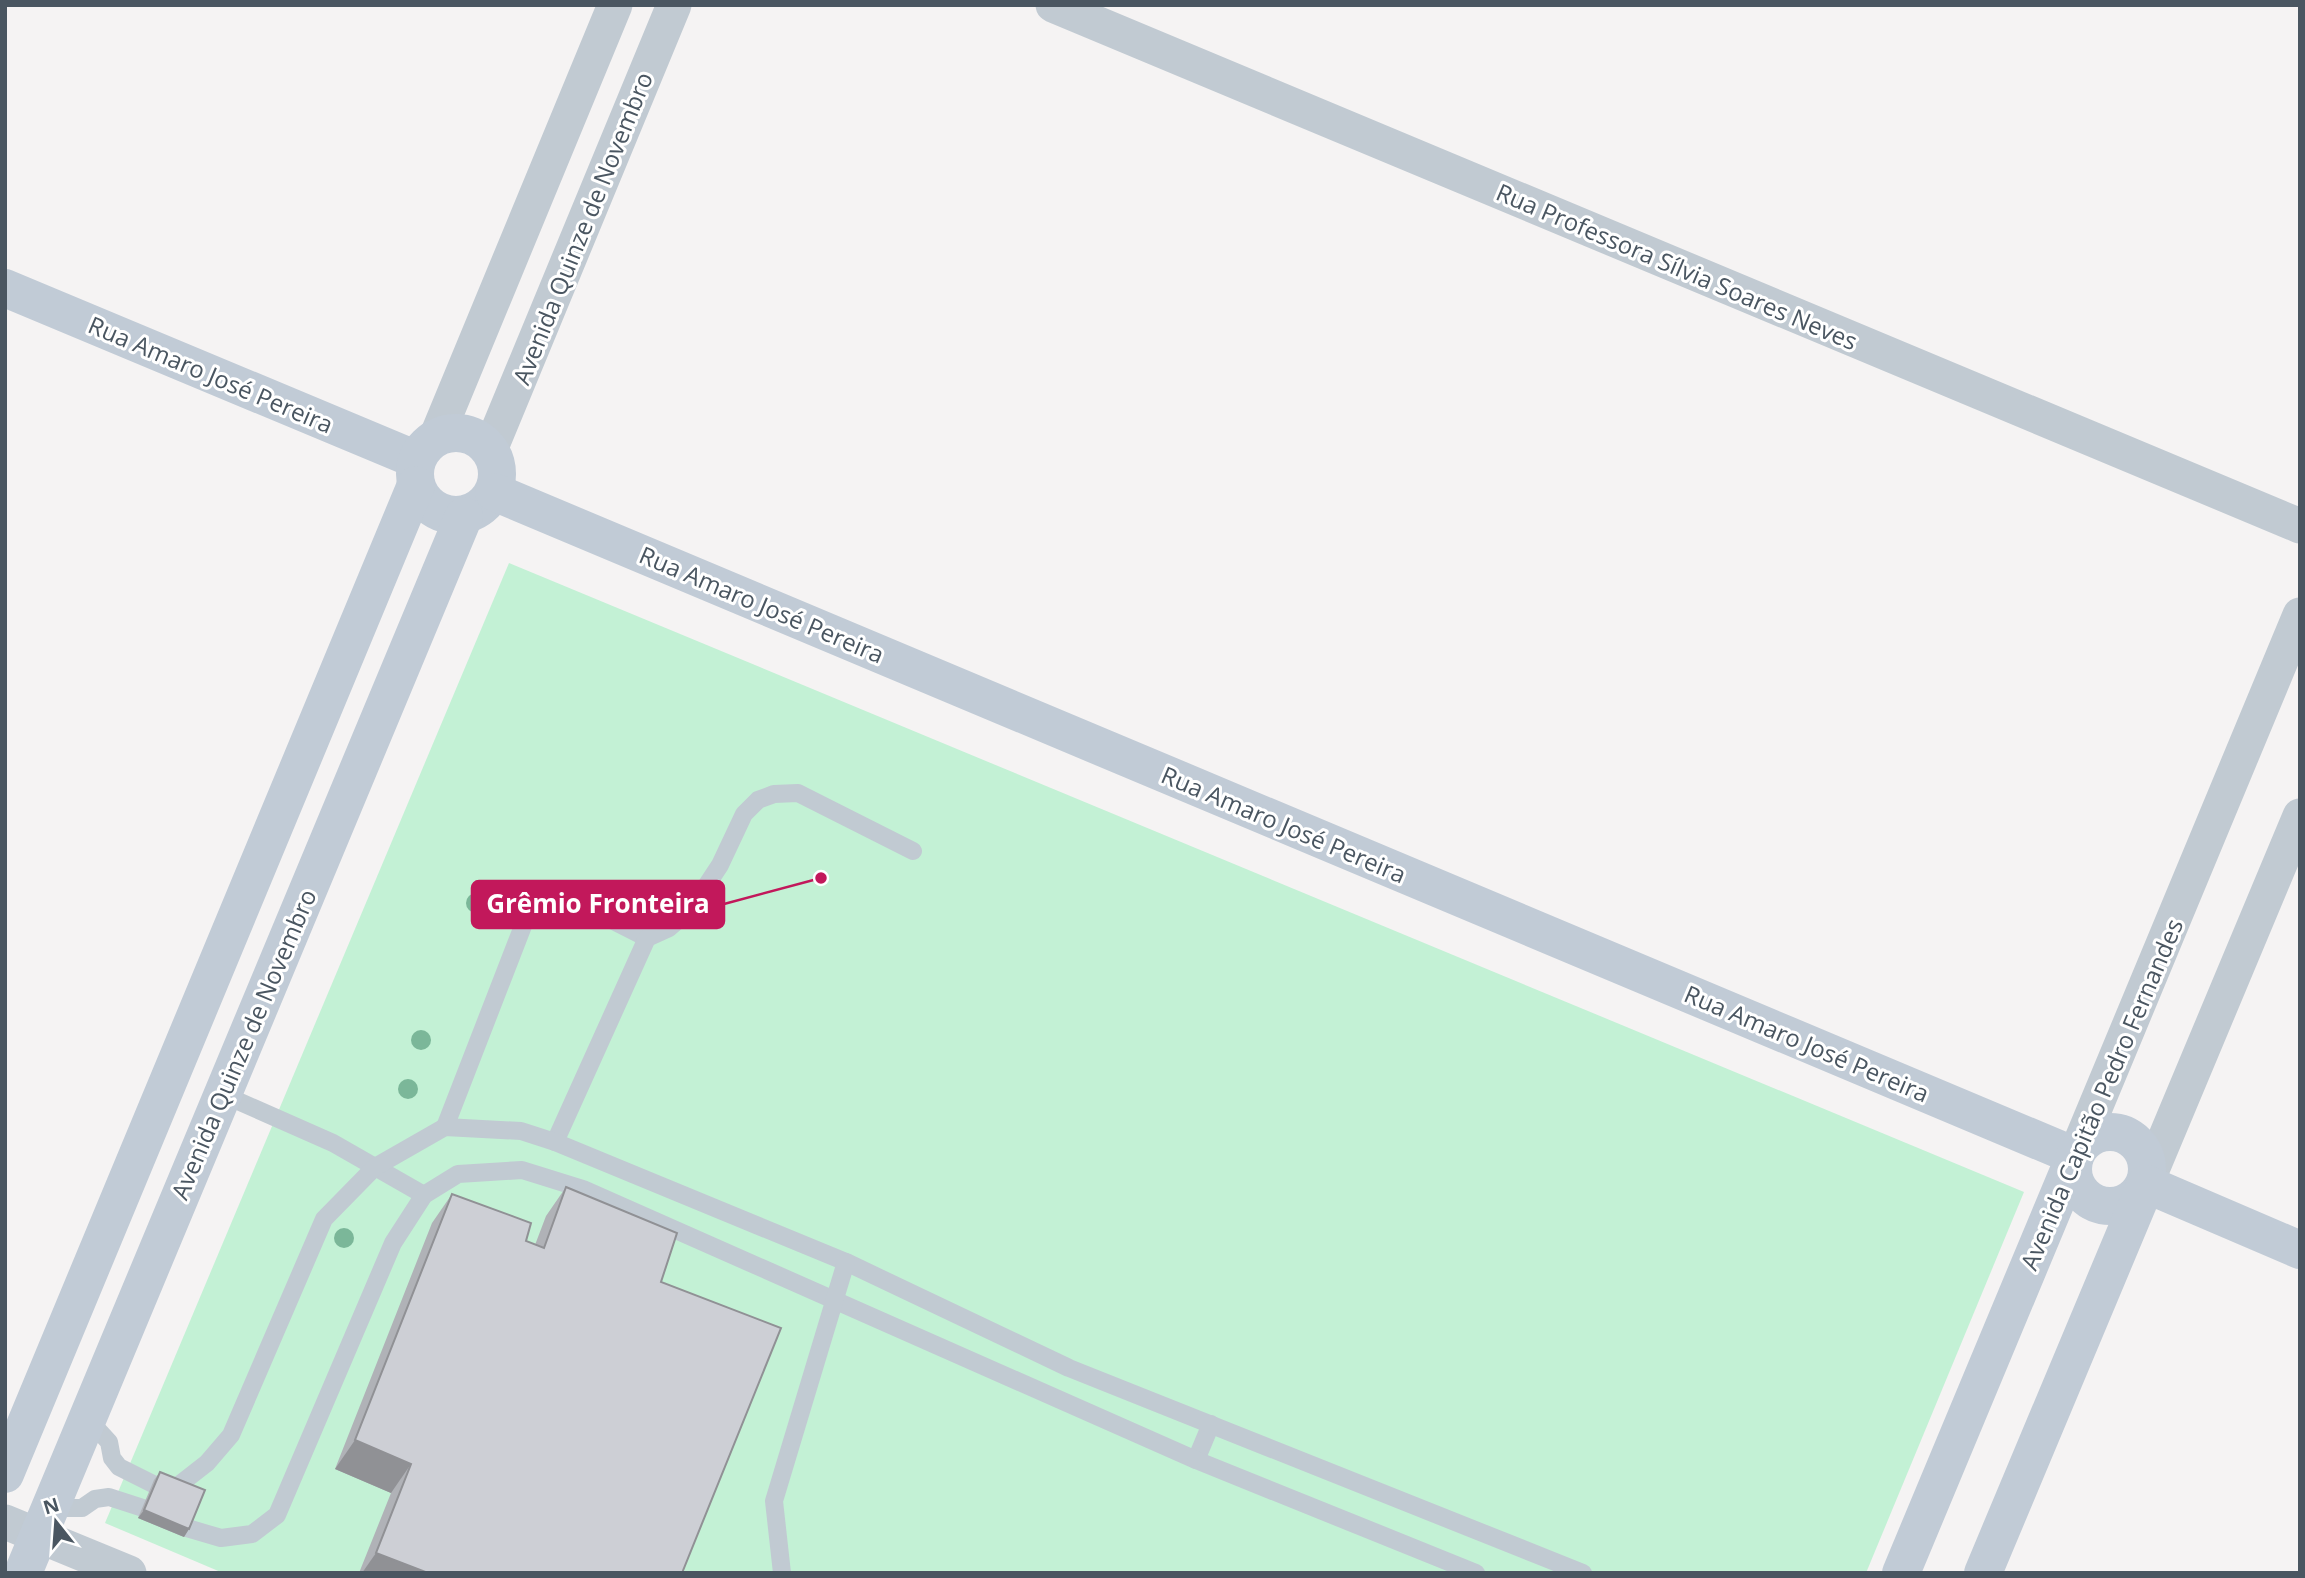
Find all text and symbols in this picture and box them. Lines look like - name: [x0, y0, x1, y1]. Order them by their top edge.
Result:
- street label: Avenida Quinze de Novembro: [504, 67, 660, 389]
- street label: Rua Professora Sílvia Soares Neves: [1491, 175, 1863, 357]
- street label: Rua Amaro José Pereira: [84, 307, 338, 441]
- street label: Rua Amaro José Pereira: [635, 537, 889, 671]
- street label: Rua Amaro José Pereira: [1157, 757, 1411, 891]
- callout: Grêmio Fronteira: [472, 881, 724, 928]
- street label: Avenida Quinze de Novembro: [162, 884, 324, 1204]
- text: Grêmio Fronteira: [486, 885, 710, 921]
- street label: Avenida Capitão Pedro Fernandes: [2012, 913, 2190, 1275]
- street label: Rua Amaro José Pereira: [1680, 976, 1934, 1110]
- north arrow: [21, 1487, 91, 1557]
- text: N: [40, 1491, 62, 1520]

